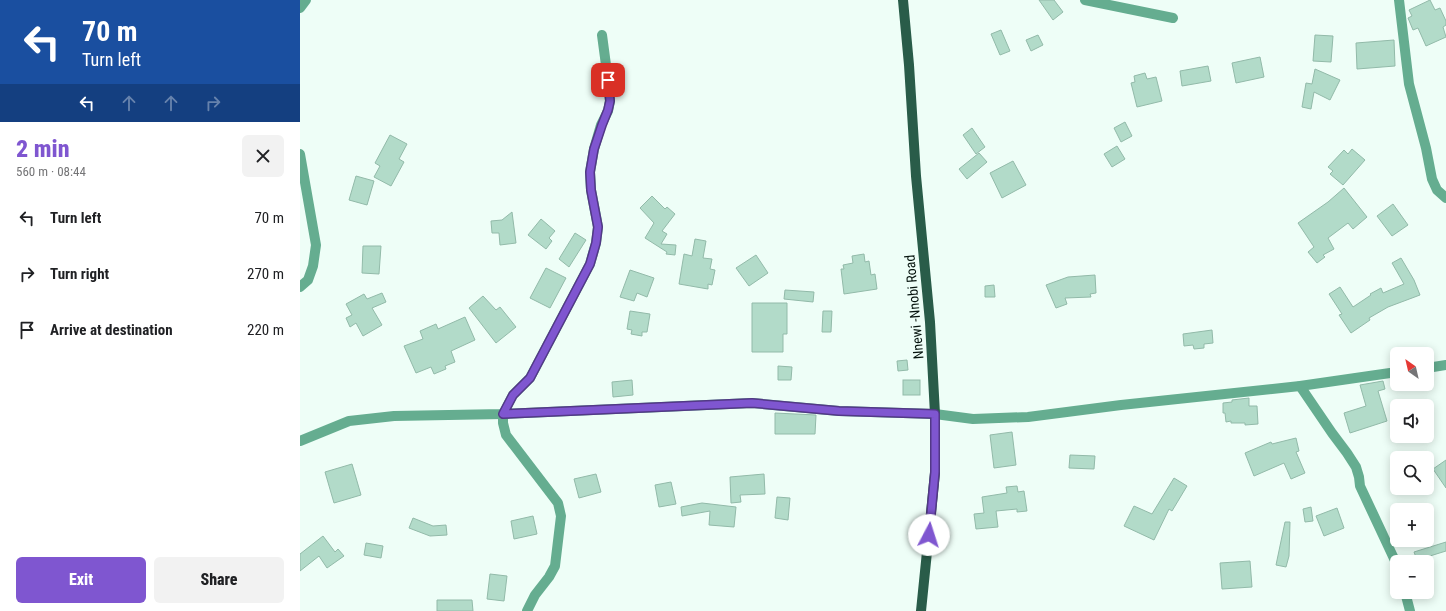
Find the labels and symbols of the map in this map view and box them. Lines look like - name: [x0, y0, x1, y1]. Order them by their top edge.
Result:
- pin: [591, 63, 625, 97]
- street label: Nnewi -Nnobi Road: [901, 254, 927, 360]
- north arrow: [1390, 347, 1434, 391]
- position arrow: [908, 514, 950, 556]

